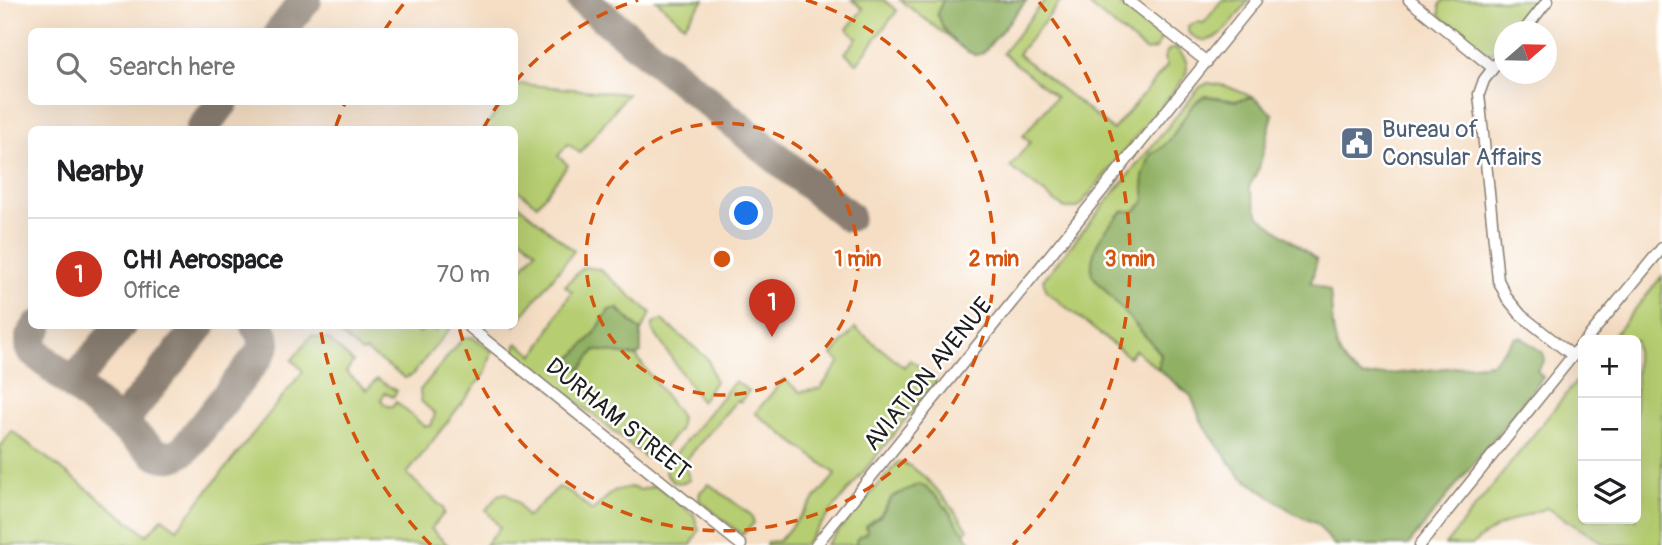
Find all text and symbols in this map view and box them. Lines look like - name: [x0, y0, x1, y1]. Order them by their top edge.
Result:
- north arrow: [1494, 21, 1557, 84]
- search box: [28, 28, 518, 105]
- icon: search: [52, 48, 90, 86]
- text: Search here: [108, 51, 235, 83]
- place label: Bureau of Consular Affairs: [1382, 115, 1542, 172]
- public building icon: Bureau of Consular Affairs: [1338, 124, 1376, 162]
- text: Nearby: [56, 153, 143, 190]
- your location: [729, 196, 763, 230]
- text: CHI Aerospace: [123, 244, 283, 276]
- text: 1 min: [835, 246, 882, 273]
- text: 2 min: [969, 246, 1019, 273]
- text: 3 min: [1105, 246, 1155, 273]
- centre of rings: [710, 247, 734, 271]
- text: 1: [75, 260, 84, 289]
- text: 70 m: [437, 260, 490, 289]
- text: Office: [123, 276, 180, 305]
- pin: 1: [749, 279, 795, 337]
- street label: AVIATION AVENUE: [857, 292, 999, 456]
- map controls: [1578, 335, 1641, 524]
- button: +: [1578, 335, 1641, 398]
- street label: DURHAM STREET: [540, 352, 696, 486]
- button: −: [1578, 398, 1641, 461]
- button: layers: [1578, 461, 1641, 524]

